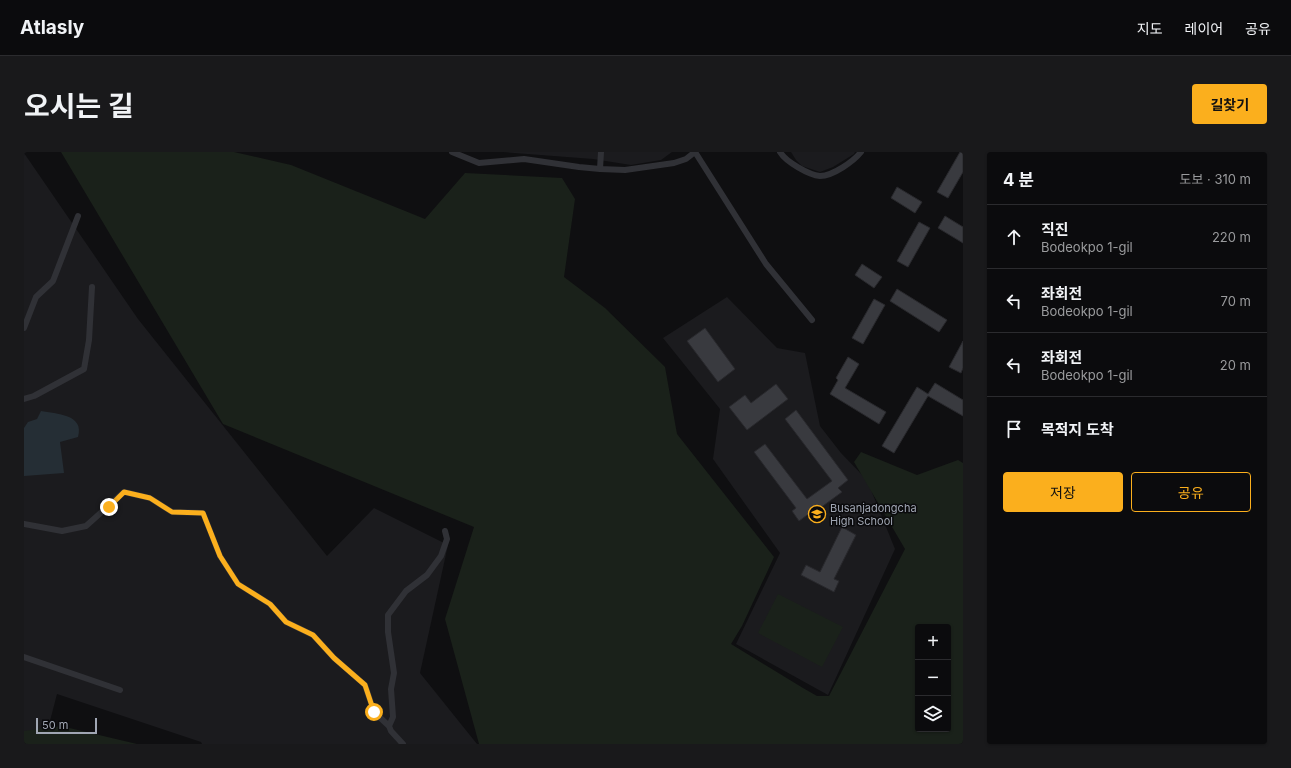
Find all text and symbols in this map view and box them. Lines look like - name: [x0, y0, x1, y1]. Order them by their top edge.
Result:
- text: Atlasly: [20, 16, 84, 39]
- text: 지도: [1137, 20, 1163, 37]
- text: 레이어: [1185, 20, 1223, 37]
- text: 공유: [1245, 20, 1271, 37]
- button: 길찾기: [1192, 84, 1267, 124]
- text: 오시는 길: [24, 89, 134, 123]
- text: 4 분: [1003, 170, 1034, 190]
- text: 도보 · 310 m: [1179, 171, 1251, 187]
- text: 직진: [1041, 220, 1069, 239]
- icon: ahead: [1003, 226, 1025, 248]
- text: 220 m: [1212, 229, 1251, 245]
- text: Bodeokpo 1-gil: [1041, 239, 1133, 255]
- text: 좌회전: [1041, 284, 1082, 303]
- icon: left: [1003, 290, 1025, 312]
- text: 70 m: [1221, 293, 1251, 309]
- text: Bodeokpo 1-gil: [1041, 303, 1133, 319]
- text: 좌회전: [1041, 348, 1082, 367]
- icon: left: [1003, 354, 1025, 376]
- text: 20 m: [1220, 357, 1251, 373]
- text: Bodeokpo 1-gil: [1041, 367, 1133, 383]
- icon: arrive: [1003, 418, 1025, 440]
- text: 목적지 도착: [1041, 420, 1114, 439]
- button: 저장: [1003, 472, 1123, 512]
- button: 공유: [1131, 472, 1251, 512]
- route end: [100, 498, 118, 516]
- place label: Busanjadongcha High School: [830, 501, 917, 528]
- school or university icon: Busanjadongcha High School: [807, 504, 827, 524]
- map controls: [915, 624, 951, 732]
- button: +: [915, 624, 951, 660]
- button: −: [915, 660, 951, 696]
- button: layers: [915, 696, 951, 732]
- route start: [365, 703, 383, 721]
- scale bar: [36, 716, 97, 735]
- text: 50 m: [42, 718, 68, 732]

